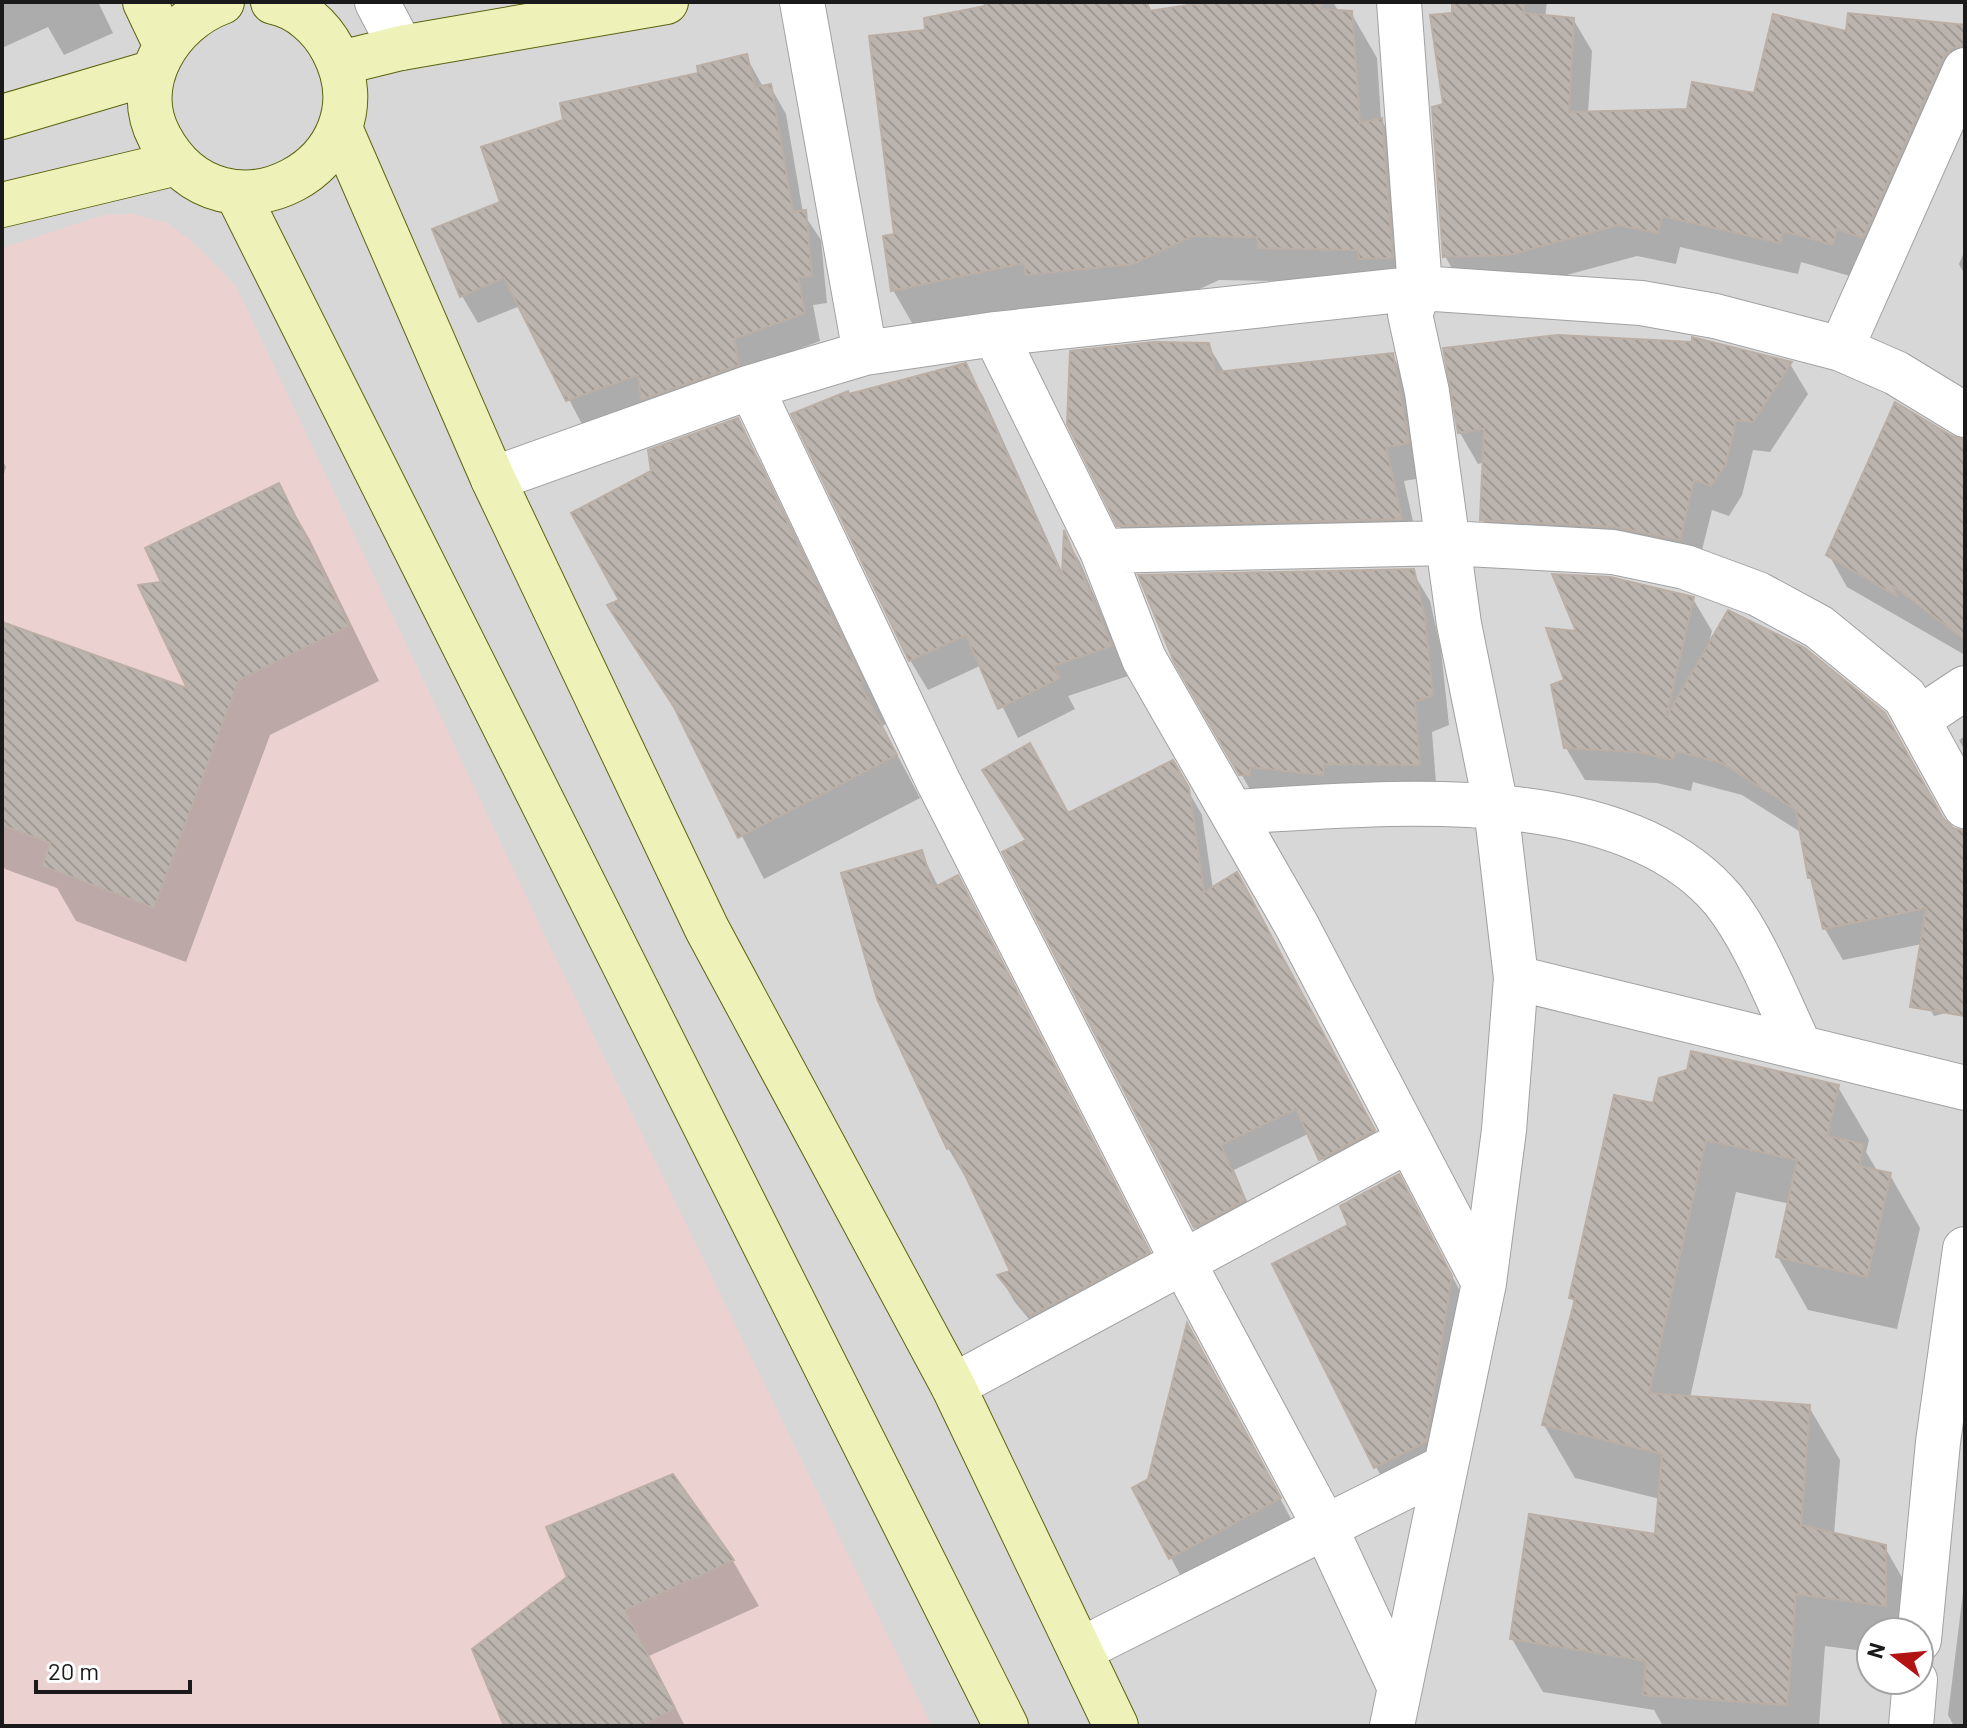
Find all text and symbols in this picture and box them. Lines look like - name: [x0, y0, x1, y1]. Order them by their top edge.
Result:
- north arrow: [1855, 1616, 1935, 1696]
- text: N: [1860, 1640, 1889, 1661]
- scale bar: [36, 1644, 190, 1694]
- text: 20 m: [48, 1656, 99, 1685]

